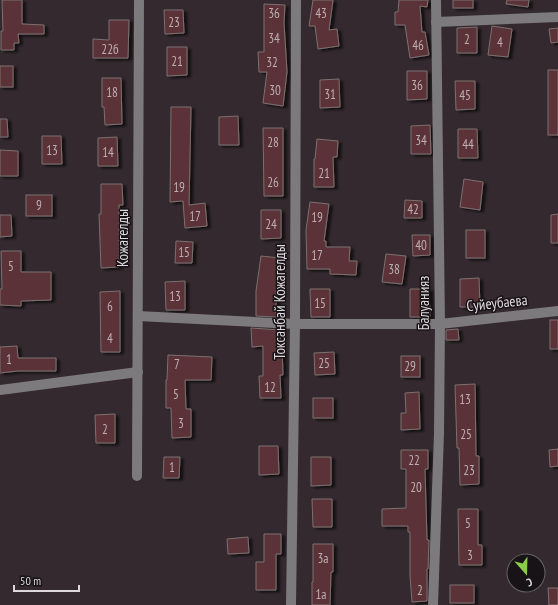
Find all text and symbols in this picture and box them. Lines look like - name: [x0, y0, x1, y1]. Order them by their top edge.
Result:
- house number: 36: [268, 5, 280, 22]
- house number: 43: [315, 5, 327, 22]
- house number: 23: [168, 14, 180, 31]
- house number: 34: [268, 30, 280, 47]
- house number: 2: [464, 31, 470, 48]
- house number: 4: [497, 34, 503, 51]
- house number: 46: [412, 37, 424, 54]
- house number: 22б: [101, 41, 119, 58]
- house number: 21: [171, 53, 183, 70]
- house number: 32: [266, 54, 278, 71]
- house number: 36: [411, 77, 423, 94]
- house number: 30: [269, 82, 281, 99]
- house number: 18: [106, 84, 118, 101]
- house number: 31: [324, 86, 336, 103]
- house number: 45: [459, 87, 471, 104]
- house number: 34: [415, 132, 427, 149]
- house number: 28: [267, 134, 279, 151]
- house number: 44: [462, 136, 474, 153]
- house number: 13: [46, 142, 58, 159]
- house number: 14: [102, 144, 114, 161]
- house number: 21: [318, 165, 330, 182]
- house number: 26: [267, 174, 279, 191]
- house number: 19: [173, 179, 185, 196]
- house number: 9: [36, 197, 42, 214]
- house number: 42: [407, 201, 419, 218]
- house number: 17: [189, 208, 201, 225]
- street label: Кожагелды: [113, 209, 132, 267]
- house number: 19: [311, 209, 323, 226]
- house number: 24: [265, 216, 277, 233]
- house number: 40: [415, 237, 427, 254]
- house number: 15: [178, 244, 190, 261]
- street label: Токсанбай Кожагелды: [270, 244, 289, 360]
- house number: 17: [311, 247, 323, 264]
- house number: 5: [8, 258, 14, 275]
- house number: 38: [388, 261, 400, 278]
- street label: Балуанияз: [414, 276, 433, 330]
- house number: 13: [169, 288, 181, 305]
- street label: Суйеубаева: [465, 290, 528, 315]
- house number: 15: [314, 295, 326, 312]
- house number: 6: [107, 298, 113, 315]
- house number: 4: [107, 330, 113, 347]
- house number: 1: [6, 351, 12, 368]
- house number: 25: [318, 355, 330, 372]
- house number: 7: [174, 356, 180, 373]
- house number: 29: [404, 358, 416, 375]
- house number: 12: [264, 379, 276, 396]
- house number: 5: [173, 386, 179, 403]
- house number: 13: [459, 391, 471, 408]
- house number: 3: [178, 415, 184, 432]
- house number: 2: [102, 421, 108, 438]
- house number: 25: [460, 426, 472, 443]
- house number: 22: [408, 452, 420, 469]
- house number: 1: [169, 459, 175, 476]
- house number: 23: [463, 462, 475, 479]
- house number: 20: [410, 479, 422, 496]
- house number: 5: [465, 515, 471, 532]
- house number: 3: [467, 547, 473, 564]
- house number: 3а: [317, 550, 329, 567]
- north arrow: [506, 553, 546, 593]
- scale bar: [14, 567, 79, 593]
- text: 50 m: [20, 573, 41, 588]
- text: С: [525, 575, 534, 590]
- house number: 2: [417, 582, 423, 599]
- house number: 1а: [315, 586, 327, 603]

